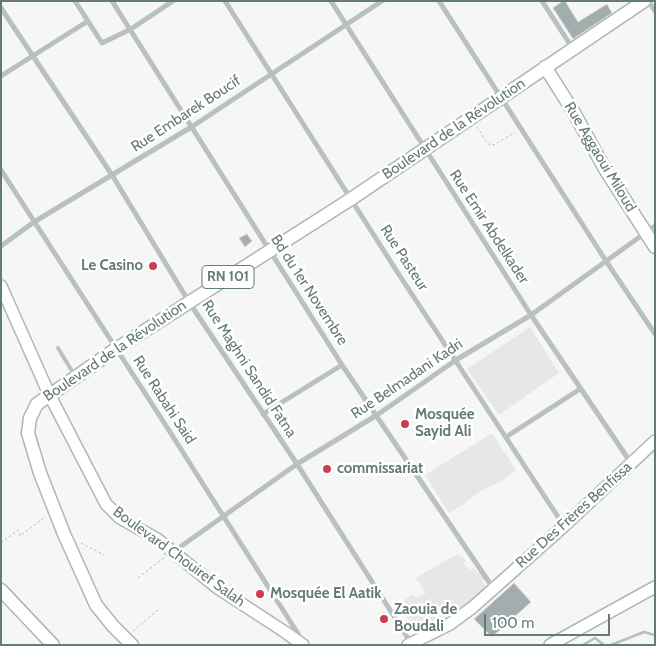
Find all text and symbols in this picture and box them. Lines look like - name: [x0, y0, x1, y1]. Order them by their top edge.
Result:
- street label: Rue Embarek Boucif: [128, 72, 244, 156]
- street label: Boulevard de la Révolution: [379, 74, 529, 184]
- street label: Rue Aggaoui Miloud: [560, 99, 640, 215]
- street label: Rue Emir Abdelkader: [445, 167, 533, 287]
- street label: Rue Pasteur: [376, 222, 432, 294]
- street label: Bd du 1er Novembre: [267, 231, 351, 349]
- place label: Le Casino: [81, 257, 143, 275]
- marker: Le Casino: [147, 260, 159, 272]
- road number: RN 101: [202, 266, 254, 288]
- street label: Boulevard de la Révolution: [40, 296, 190, 406]
- street label: Rue Maghni Sandid Fatna: [198, 297, 300, 441]
- street label: Rue Belmadani Kadri: [348, 335, 466, 423]
- street label: Rue Rabahi Said: [129, 352, 199, 448]
- place label: Mosquée Sayid Ali: [415, 406, 475, 441]
- marker: Mosquée Sayid Ali: [399, 418, 411, 430]
- street label: Rue Des Frères Benfissa: [512, 458, 636, 572]
- place label: commissariat: [337, 460, 423, 478]
- marker: commissariat: [321, 463, 333, 475]
- street label: Boulevard Chouiref Salah: [109, 503, 249, 611]
- place label: Mosquée El Aatik: [270, 585, 381, 603]
- marker: Mosquée El Aatik: [254, 588, 266, 600]
- place label: Zaouia de Boudali: [394, 601, 457, 636]
- scale bar: [486, 604, 612, 636]
- marker: Zaouia de Boudali: [378, 613, 390, 625]
- text: 100 m: [492, 614, 534, 632]

